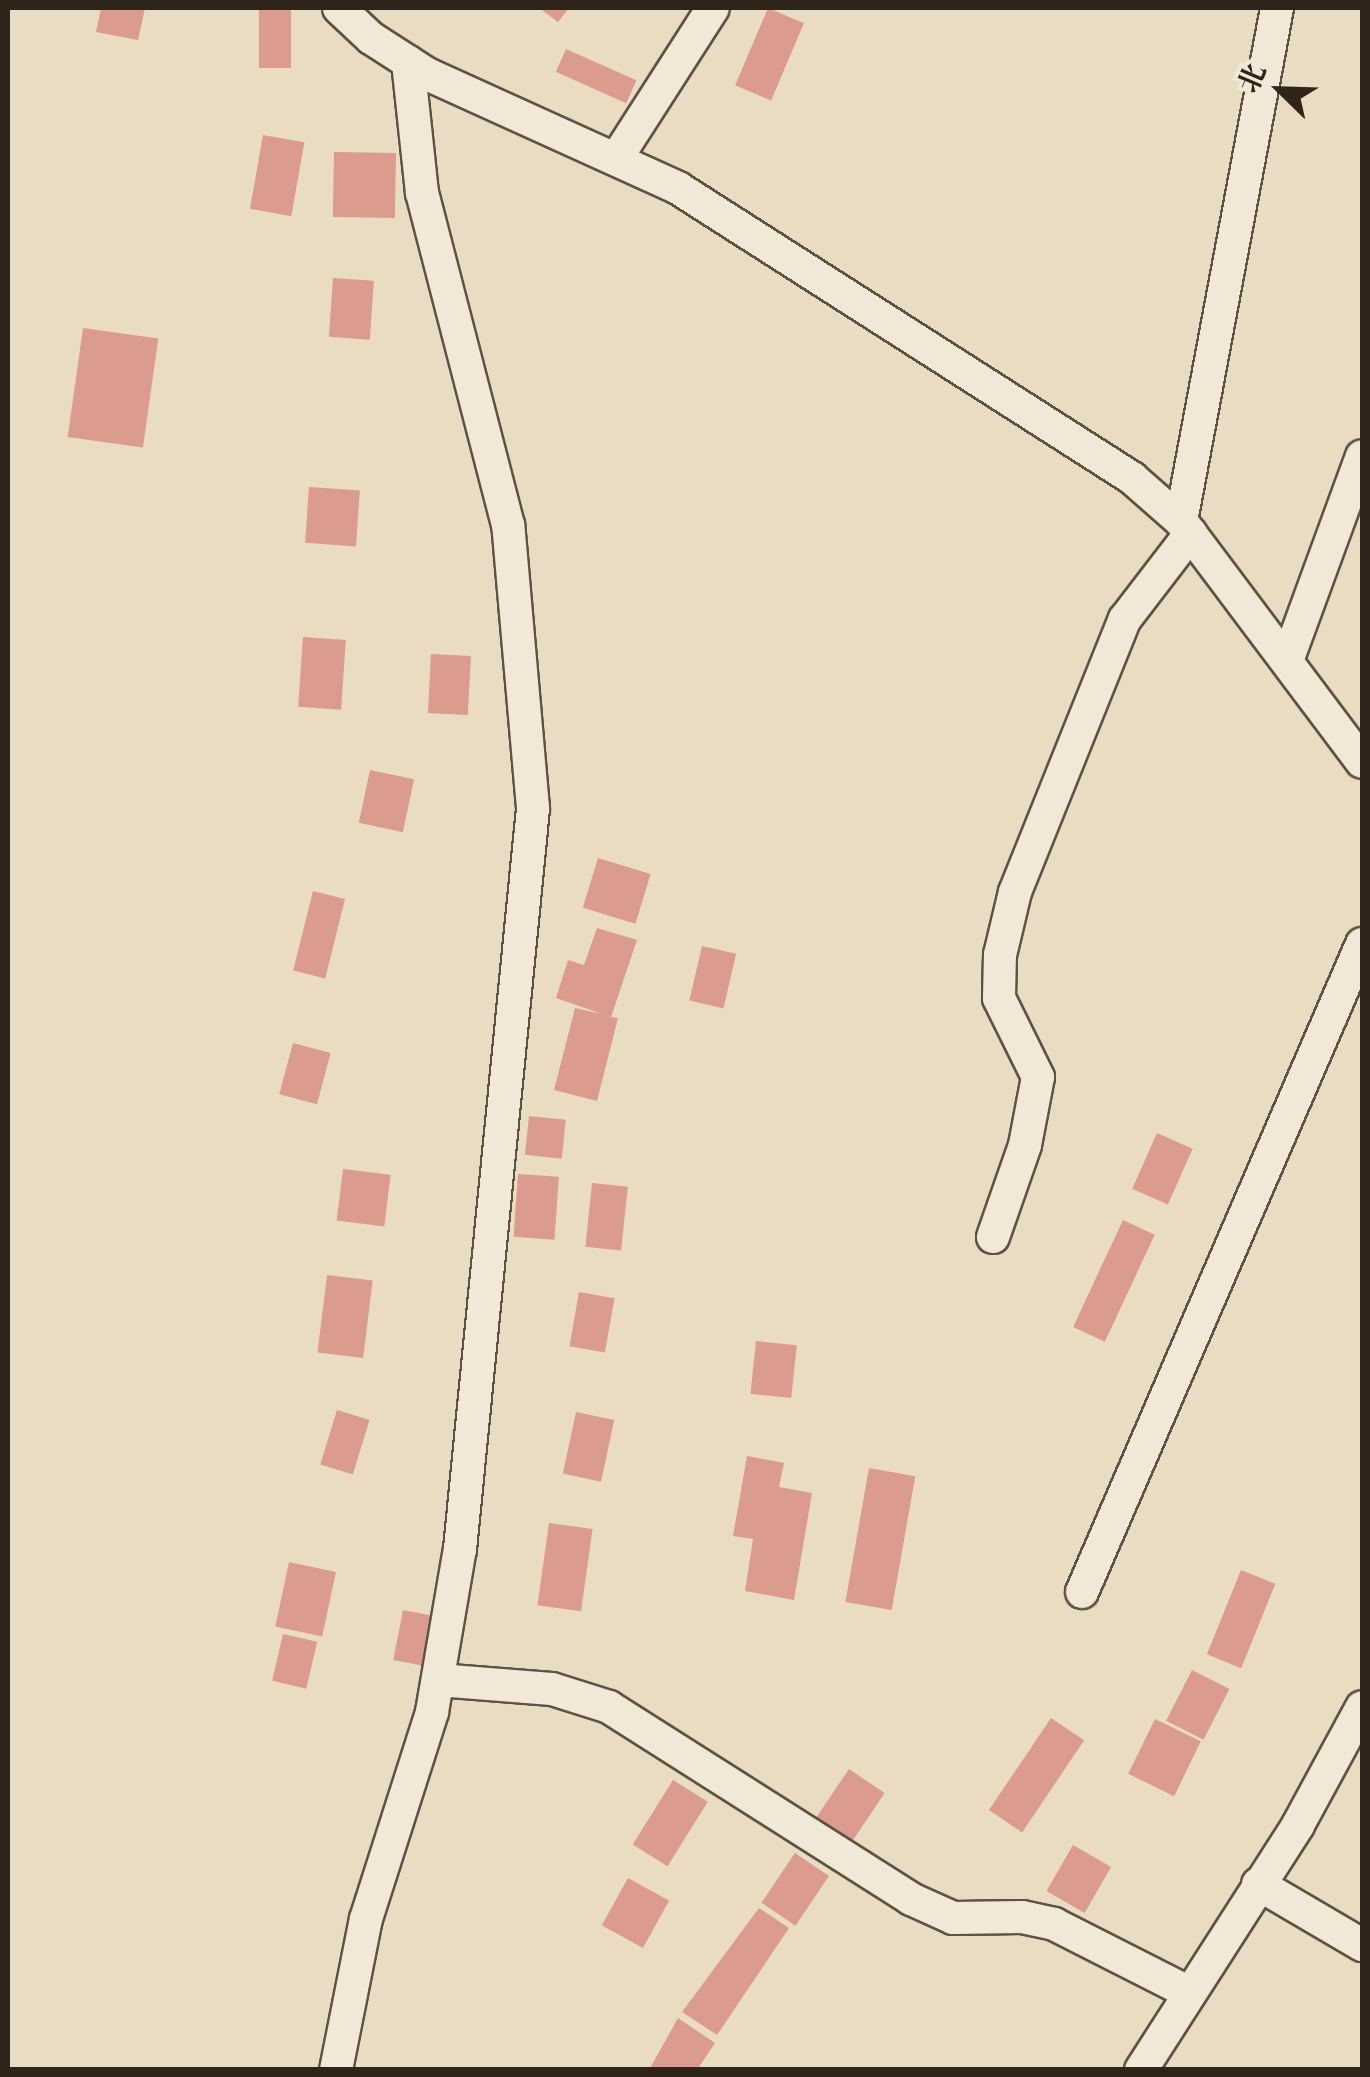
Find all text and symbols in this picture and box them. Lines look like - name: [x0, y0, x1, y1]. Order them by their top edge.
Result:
- north arrow: [1230, 40, 1330, 140]
- text: 北: [1231, 59, 1273, 97]

